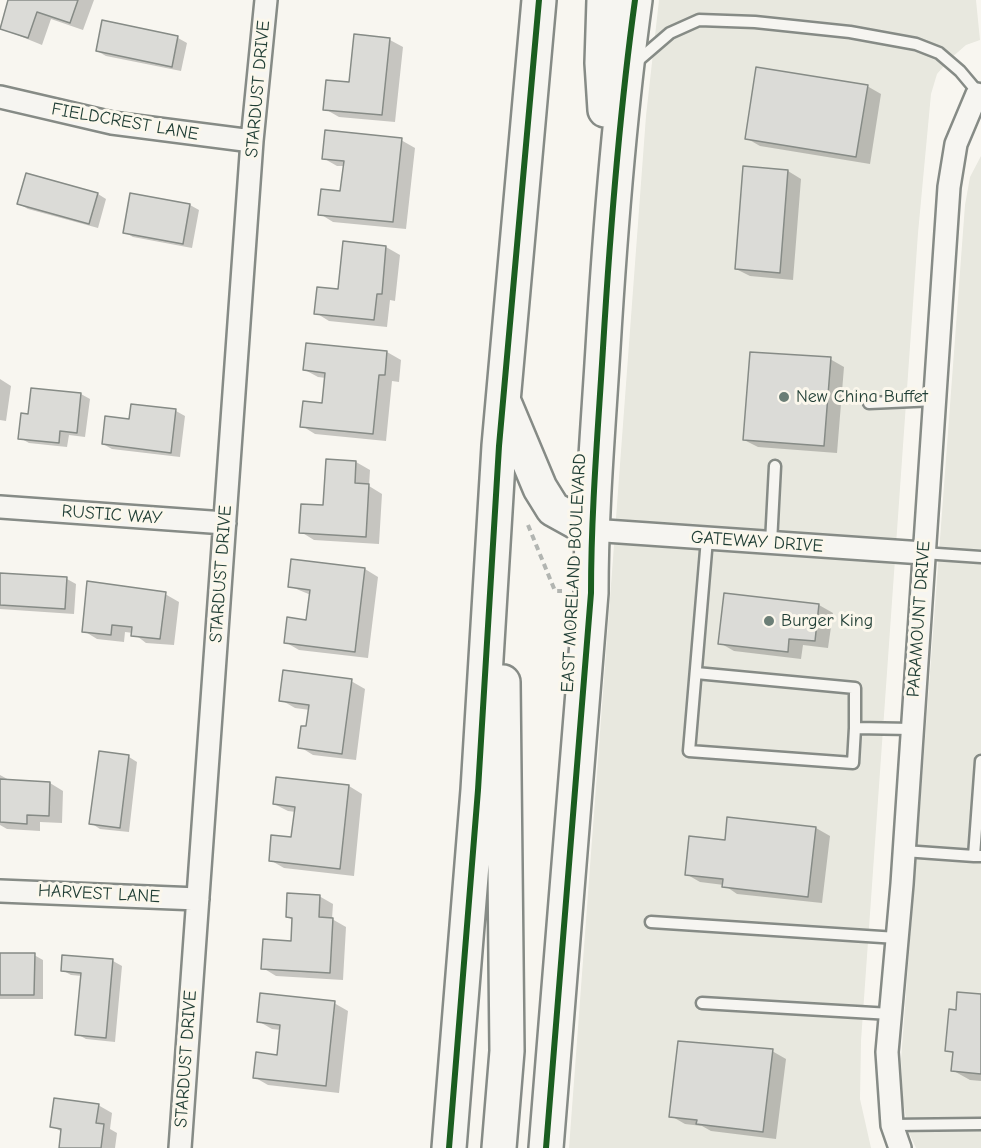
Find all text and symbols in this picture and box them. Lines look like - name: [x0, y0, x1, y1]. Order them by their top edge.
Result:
- street label: STARDUST DRIVE: [241, 19, 275, 159]
- street label: FIELDCREST LANE: [50, 98, 200, 146]
- place label: New China Buffet: [796, 386, 928, 408]
- marker: New China Buffet: [777, 390, 791, 404]
- street label: EAST MORELAND BOULEVARD: [557, 453, 591, 693]
- street label: RUSTIC WAY: [61, 501, 163, 529]
- street label: STARDUST DRIVE: [205, 505, 237, 643]
- street label: GATEWAY DRIVE: [690, 527, 824, 557]
- street label: PARAMOUNT DRIVE: [903, 540, 935, 698]
- place label: Burger King: [781, 610, 873, 632]
- marker: Burger King: [762, 614, 776, 628]
- street label: HARVEST LANE: [37, 880, 161, 908]
- street label: STARDUST DRIVE: [170, 990, 202, 1128]

